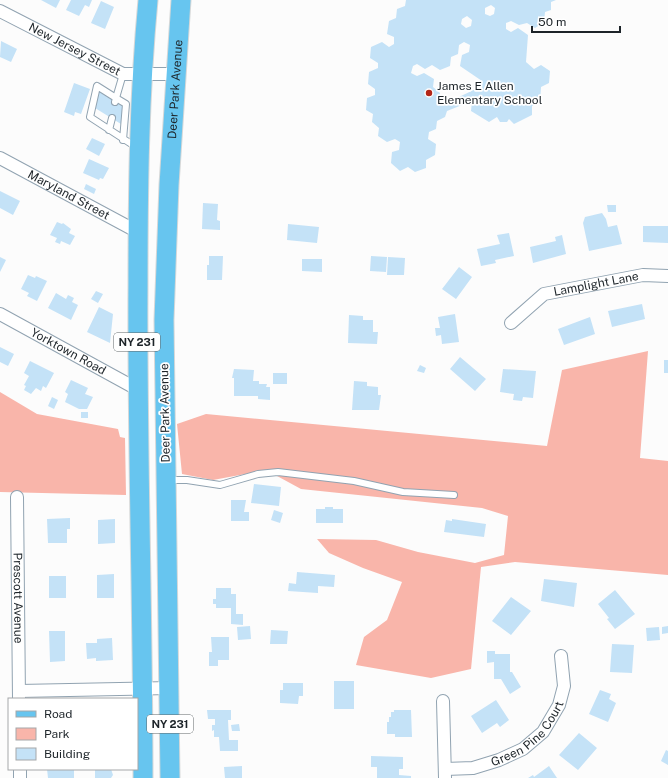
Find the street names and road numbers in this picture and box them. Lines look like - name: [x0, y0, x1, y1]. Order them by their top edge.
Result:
- street label: New Jersey Street: [26, 20, 123, 79]
- street label: Deer Park Avenue: [165, 39, 185, 139]
- street label: Maryland Street: [25, 167, 112, 223]
- street label: Lamplight Lane: [552, 269, 640, 299]
- street label: Yorktown Road: [28, 325, 108, 378]
- road number: NY 231: [114, 333, 160, 351]
- street label: Deer Park Avenue: [157, 363, 173, 463]
- street label: Prescott Avenue: [11, 552, 25, 644]
- street label: Green Pine Court: [489, 700, 567, 769]
- road number: NY 231: [147, 715, 193, 733]

